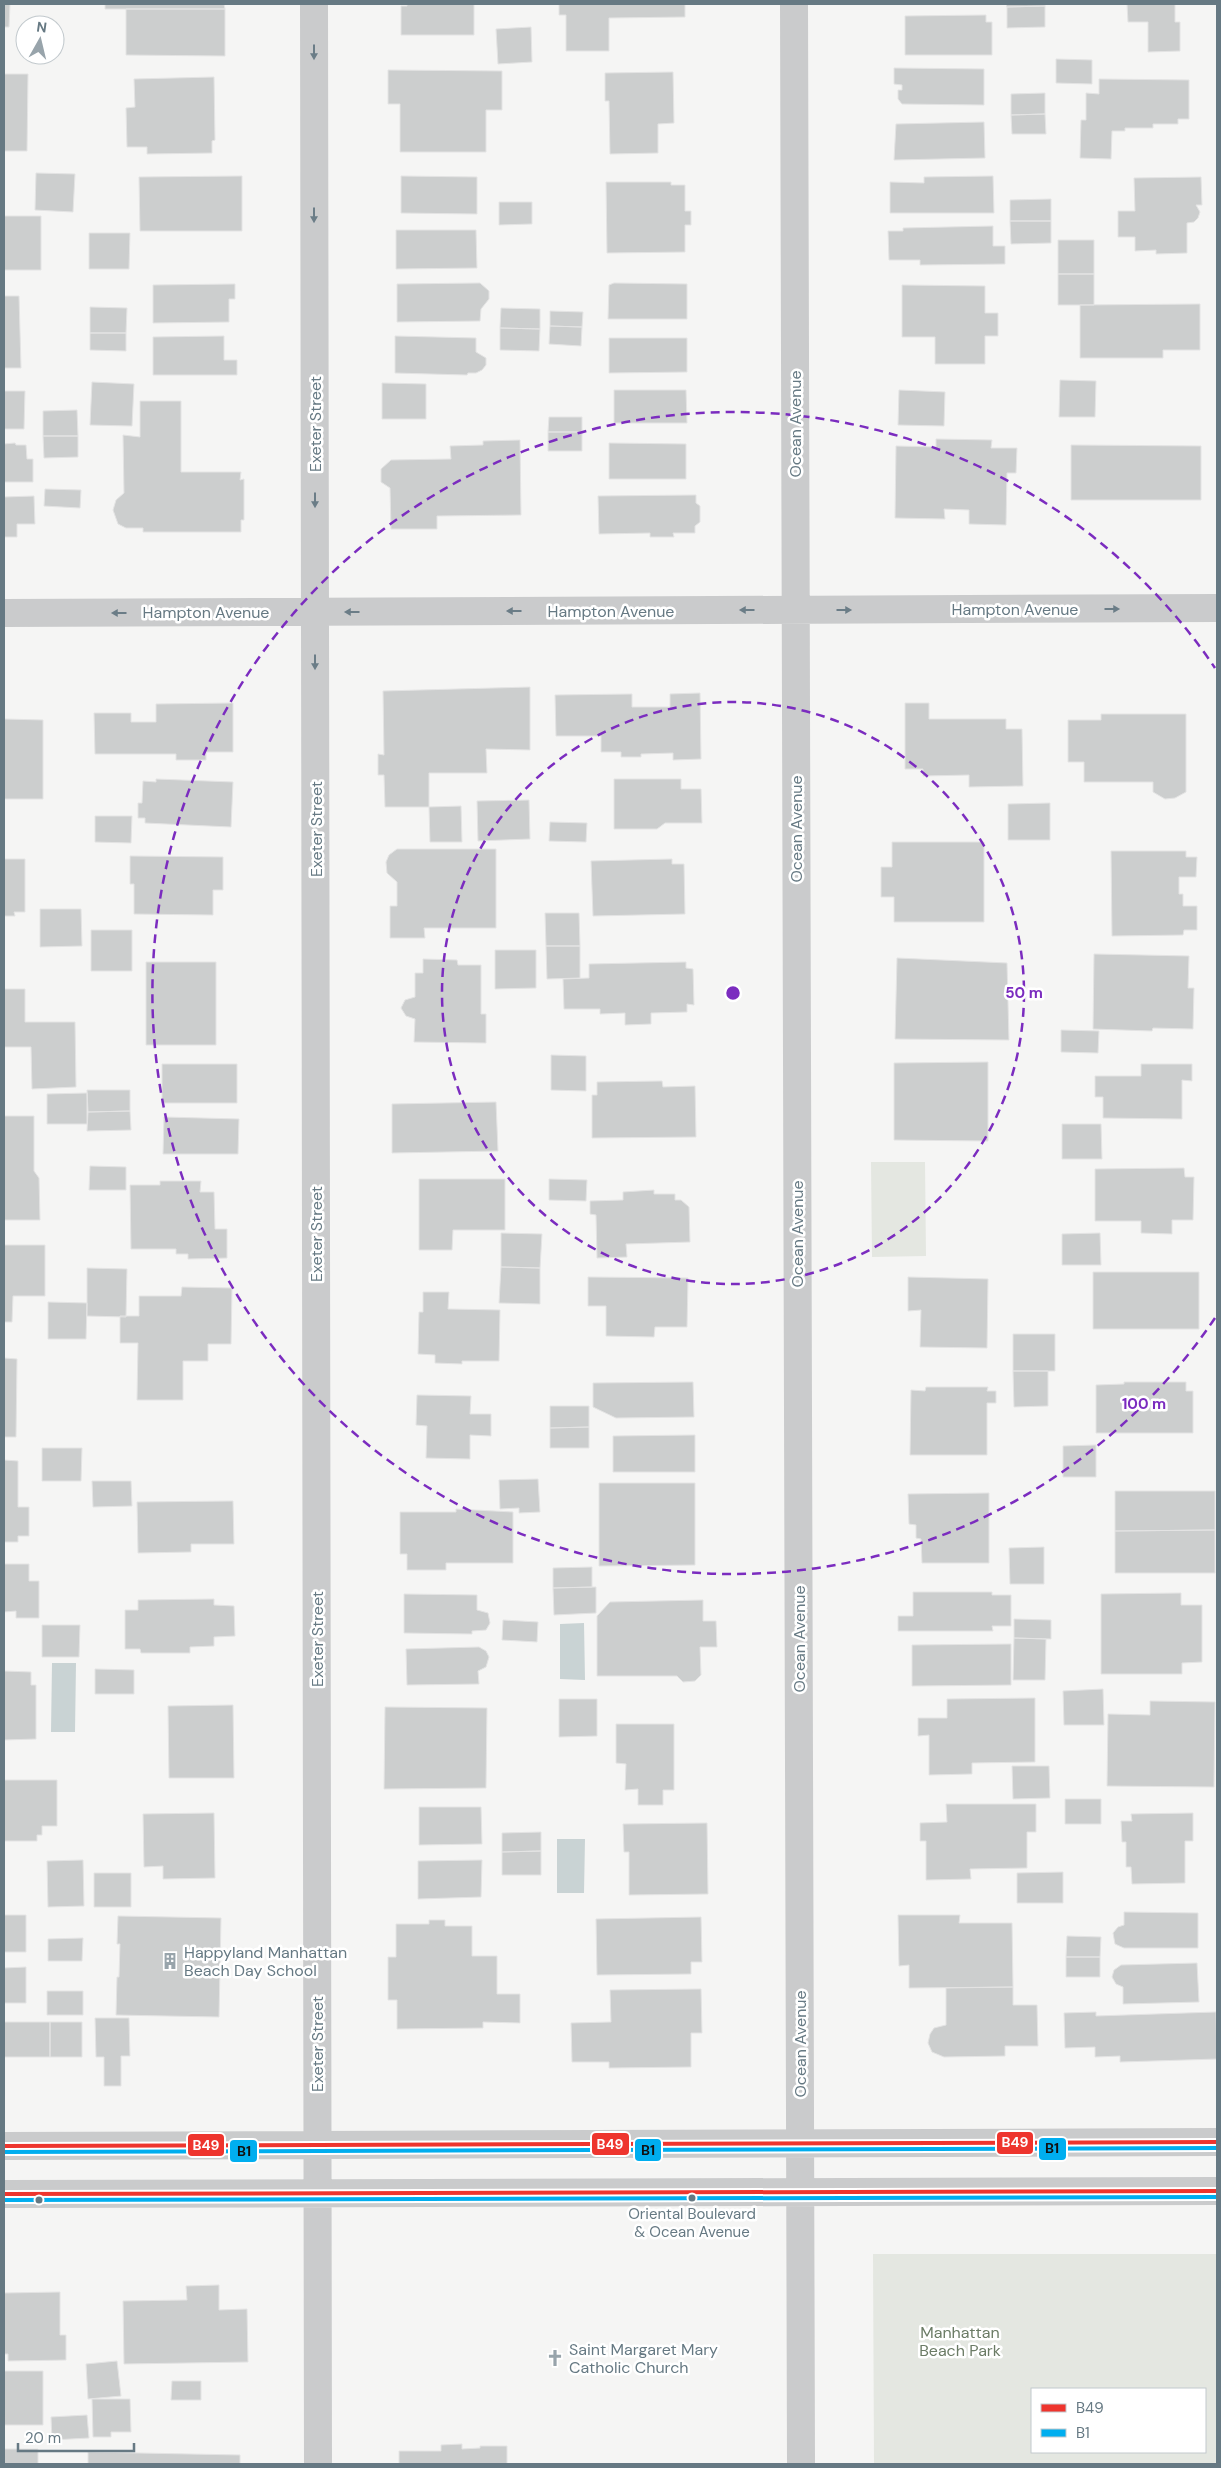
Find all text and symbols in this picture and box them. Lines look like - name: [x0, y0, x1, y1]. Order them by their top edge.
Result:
- north arrow: [15, 15, 65, 65]
- text: N: [35, 18, 48, 37]
- one-way arrow: [310, 45, 318, 61]
- one-way arrow: [310, 207, 318, 223]
- street label: Ocean Avenue: [785, 370, 806, 478]
- street label: Exeter Street: [305, 376, 326, 472]
- one-way arrow: [311, 492, 319, 508]
- street label: Hampton Avenue: [952, 599, 1078, 620]
- street label: Hampton Avenue: [548, 601, 674, 622]
- street label: Hampton Avenue: [143, 602, 269, 623]
- one-way arrow: [1104, 605, 1120, 613]
- one-way arrow: [739, 606, 755, 614]
- one-way arrow: [837, 606, 853, 614]
- one-way arrow: [506, 607, 522, 615]
- one-way arrow: [344, 608, 360, 616]
- one-way arrow: [111, 609, 127, 617]
- one-way arrow: [311, 655, 319, 671]
- street label: Ocean Avenue: [786, 775, 807, 883]
- street label: Exeter Street: [306, 781, 327, 877]
- text: 50 m: [1005, 983, 1043, 1003]
- centre of rings: [724, 984, 742, 1002]
- street label: Ocean Avenue: [787, 1180, 808, 1288]
- street label: Exeter Street: [306, 1186, 327, 1282]
- text: 100 m: [1122, 1394, 1166, 1414]
- street label: Ocean Avenue: [789, 1585, 810, 1693]
- street label: Exeter Street: [307, 1591, 328, 1687]
- place label: Happyland Manhattan Beach Day School: [184, 1942, 347, 1981]
- building icon: Happyland Manhattan Beach Day School: [160, 1951, 180, 1971]
- street label: Ocean Avenue: [790, 1990, 811, 2098]
- street label: Exeter Street: [307, 1996, 328, 2092]
- line badge: B49: [996, 2131, 1034, 2155]
- line badge: B49: [591, 2132, 630, 2156]
- line badge: B49: [187, 2133, 225, 2157]
- text: B49: [1002, 2133, 1029, 2151]
- text: B49: [597, 2135, 624, 2153]
- text: B49: [193, 2136, 220, 2154]
- line badge: B1: [1038, 2137, 1067, 2161]
- line badge: B1: [634, 2138, 662, 2162]
- line badge: B1: [229, 2139, 258, 2163]
- text: B1: [1045, 2139, 1059, 2157]
- text: B1: [641, 2141, 655, 2159]
- text: B1: [237, 2142, 251, 2160]
- marker: Oriental Boulevard & Ocean Avenue: [687, 2193, 697, 2203]
- unlabelled marker: [34, 2195, 44, 2205]
- place label: Oriental Boulevard & Ocean Avenue: [628, 2204, 756, 2242]
- park label: Manhattan Beach Park: [919, 2322, 1001, 2361]
- place label: Saint Margaret Mary Catholic Church: [569, 2339, 718, 2378]
- church icon: Saint Margaret Mary Catholic Church: [545, 2348, 565, 2368]
- legend: [1031, 2388, 1206, 2453]
- text: B49: [1076, 2398, 1104, 2418]
- scale bar: [18, 2420, 134, 2452]
- text: B1: [1076, 2423, 1090, 2443]
- text: 20 m: [25, 2428, 61, 2448]

